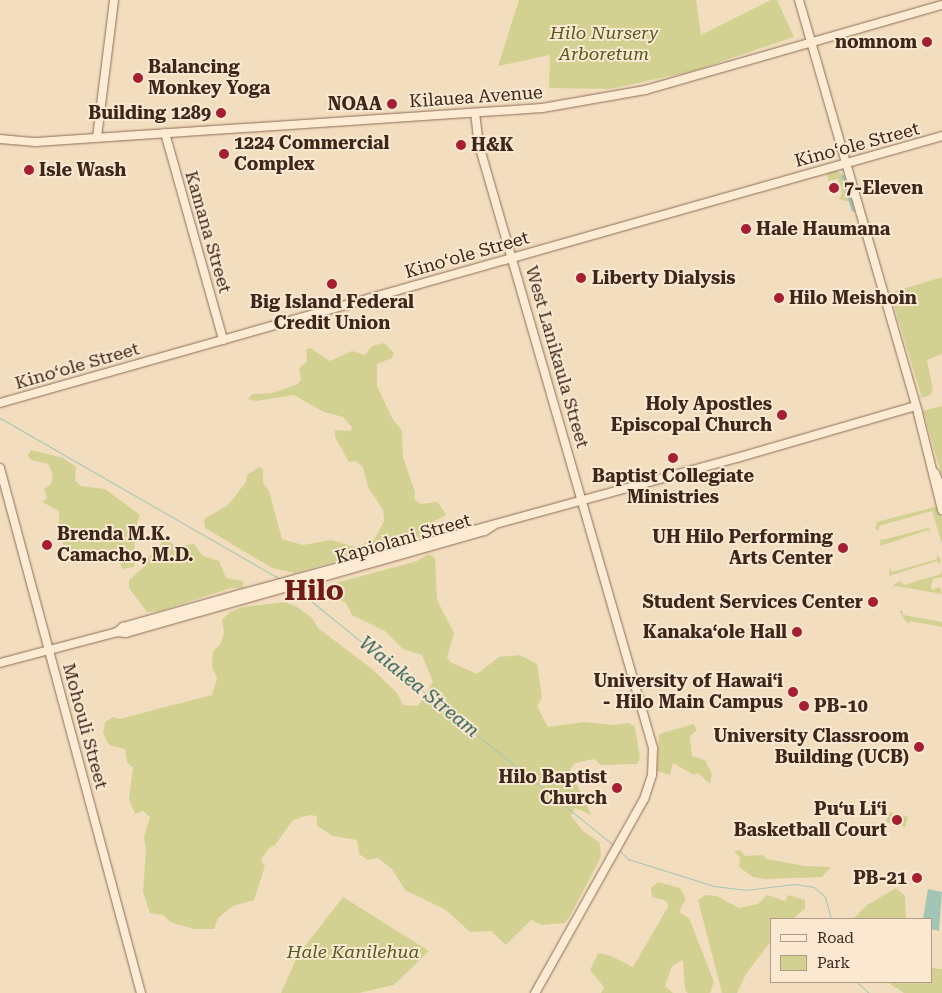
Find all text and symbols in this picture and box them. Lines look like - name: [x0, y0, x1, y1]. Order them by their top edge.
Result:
- park label: Hilo Nursery Arboretum: [550, 23, 658, 66]
- place label: nomnom: [835, 31, 917, 53]
- marker: nomnom: [921, 36, 933, 48]
- place label: Balancing Monkey Yoga: [148, 57, 270, 100]
- marker: Balancing Monkey Yoga: [132, 72, 144, 84]
- street label: Kilauea Avenue: [408, 82, 544, 112]
- place label: NOAA: [328, 93, 382, 115]
- marker: NOAA: [386, 98, 398, 110]
- place label: Building 1289: [88, 102, 211, 124]
- marker: Building 1289: [215, 107, 227, 119]
- street label: Kinoʻole Street: [792, 118, 922, 172]
- place label: 1224 Commercial Complex: [234, 133, 389, 176]
- place label: H&K: [471, 134, 514, 156]
- marker: H&K: [455, 139, 467, 151]
- marker: 1224 Commercial Complex: [218, 148, 230, 160]
- place label: Isle Wash: [39, 159, 126, 181]
- marker: Isle Wash: [23, 164, 35, 176]
- street label: Kamana Street: [180, 168, 236, 296]
- place label: 7-Eleven: [844, 177, 923, 199]
- marker: 7-Eleven: [828, 182, 840, 194]
- place label: Hale Haumana: [756, 218, 890, 240]
- marker: Hale Haumana: [740, 223, 752, 235]
- street label: Kinoʻole Street: [402, 227, 532, 283]
- street label: West Lanikaula Street: [521, 263, 593, 451]
- place label: Liberty Dialysis: [592, 267, 736, 289]
- marker: Liberty Dialysis: [574, 271, 588, 285]
- marker: Big Island Federal Credit Union: [326, 278, 338, 290]
- place label: Hilo Meishoin: [789, 287, 917, 309]
- place label: Big Island Federal Credit Union: [250, 292, 414, 334]
- marker: Hilo Meishoin: [773, 292, 785, 304]
- street label: Kinoʻole Street: [12, 338, 142, 394]
- place label: Holy Apostles Episcopal Church: [611, 394, 772, 436]
- marker: Holy Apostles Episcopal Church: [776, 409, 788, 421]
- marker: Baptist Collegiate Ministries: [667, 452, 679, 464]
- place label: Baptist Collegiate Ministries: [592, 466, 754, 508]
- street label: Kapiolani Street: [333, 509, 473, 569]
- place label: Brenda M.K. Camacho, M.D.: [57, 524, 194, 566]
- place label: UH Hilo Performing Arts Center: [652, 527, 833, 570]
- marker: Brenda M.K. Camacho, M.D.: [41, 539, 53, 551]
- marker: UH Hilo Performing Arts Center: [837, 542, 849, 554]
- district label: Hilo: [284, 574, 344, 608]
- place label: Student Services Center: [643, 591, 863, 613]
- marker: Student Services Center: [867, 596, 879, 608]
- place label: Kanakaʻole Hall: [643, 621, 787, 643]
- marker: Kanakaʻole Hall: [791, 626, 803, 638]
- water label: Waiakea Stream: [354, 632, 484, 742]
- street label: Mohouli Street: [58, 661, 112, 791]
- place label: University of Hawaiʻi - Hilo Main Campus: [593, 671, 783, 714]
- marker: University of Hawaiʻi - Hilo Main Campus: [787, 686, 799, 698]
- place label: PB-10: [814, 695, 868, 717]
- marker: PB-10: [798, 700, 810, 712]
- place label: University Classroom Building (UCB): [714, 726, 909, 769]
- marker: University Classroom Building (UCB): [913, 741, 925, 753]
- place label: Hilo Baptist Church: [499, 767, 607, 810]
- marker: Hilo Baptist Church: [611, 782, 623, 794]
- place label: Puʻu Liʻi Basketball Court: [734, 799, 887, 842]
- marker: Puʻu Liʻi Basketball Court: [891, 814, 903, 826]
- place label: PB-21: [853, 867, 907, 889]
- marker: PB-21: [911, 872, 923, 884]
- legend: [770, 918, 932, 983]
- text: Road: [817, 929, 854, 947]
- park label: Hale Kanilehua: [287, 941, 419, 963]
- text: Park: [817, 954, 850, 972]

